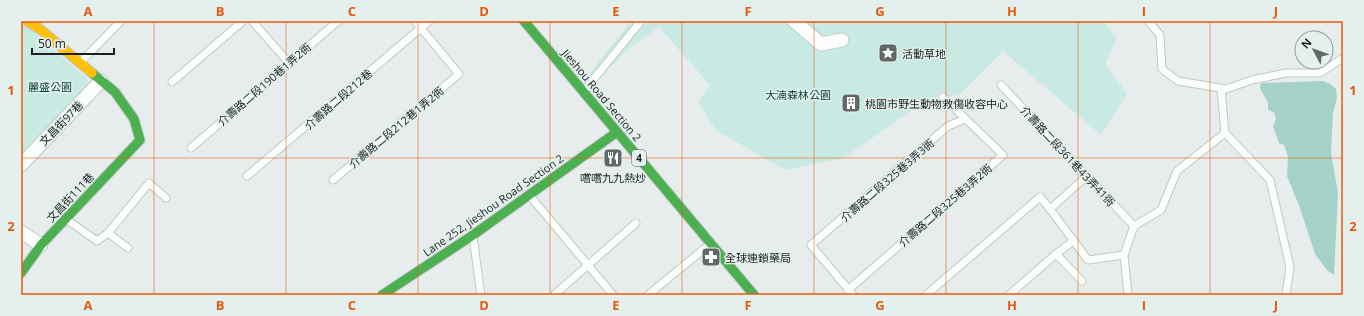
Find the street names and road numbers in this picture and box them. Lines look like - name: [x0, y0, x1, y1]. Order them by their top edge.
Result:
- street label: 介壽路二段190巷1弄2衖: [214, 39, 314, 129]
- street label: Jieshou Road Section 2: [558, 45, 645, 144]
- street label: 介壽路二段212巷: [301, 65, 375, 133]
- street label: 介壽路二段212巷1弄2衖: [345, 83, 447, 171]
- street label: 文昌街97巷: [36, 97, 86, 149]
- street label: 介壽路二段361巷43弄41衖: [1017, 103, 1119, 209]
- street label: 介壽路二段325巷3弄3衖: [837, 135, 937, 225]
- road number: 4: [632, 150, 646, 166]
- street label: Lane 252, Jieshou Road Section 2: [420, 151, 566, 259]
- street label: 介壽路二段325巷3弄2衖: [895, 160, 995, 250]
- street label: 文昌街111巷: [43, 169, 97, 225]

